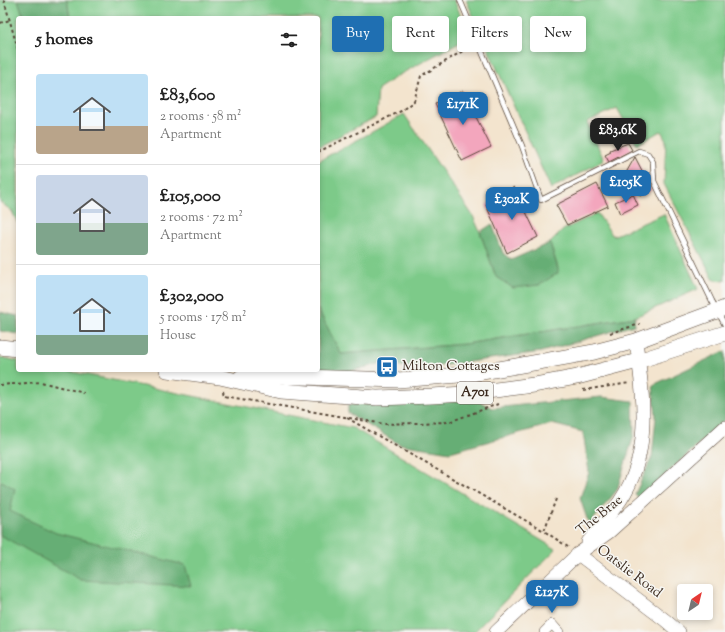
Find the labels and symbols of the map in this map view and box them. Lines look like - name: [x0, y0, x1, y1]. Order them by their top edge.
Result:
- pin: £171K: [435, 92, 491, 126]
- pin: £83.6K: [585, 118, 651, 152]
- pin: £105K: [598, 170, 654, 204]
- pin: £302K: [484, 187, 540, 221]
- bus stop icon: Milton Cottages: [374, 354, 400, 380]
- place label: Milton Cottages: [402, 357, 499, 377]
- road number: A701: [457, 382, 493, 404]
- street label: The Brae: [573, 491, 627, 541]
- street label: Oatslie Road: [592, 541, 666, 603]
- pin: £127K: [524, 580, 580, 614]
- north arrow: [677, 584, 713, 620]

